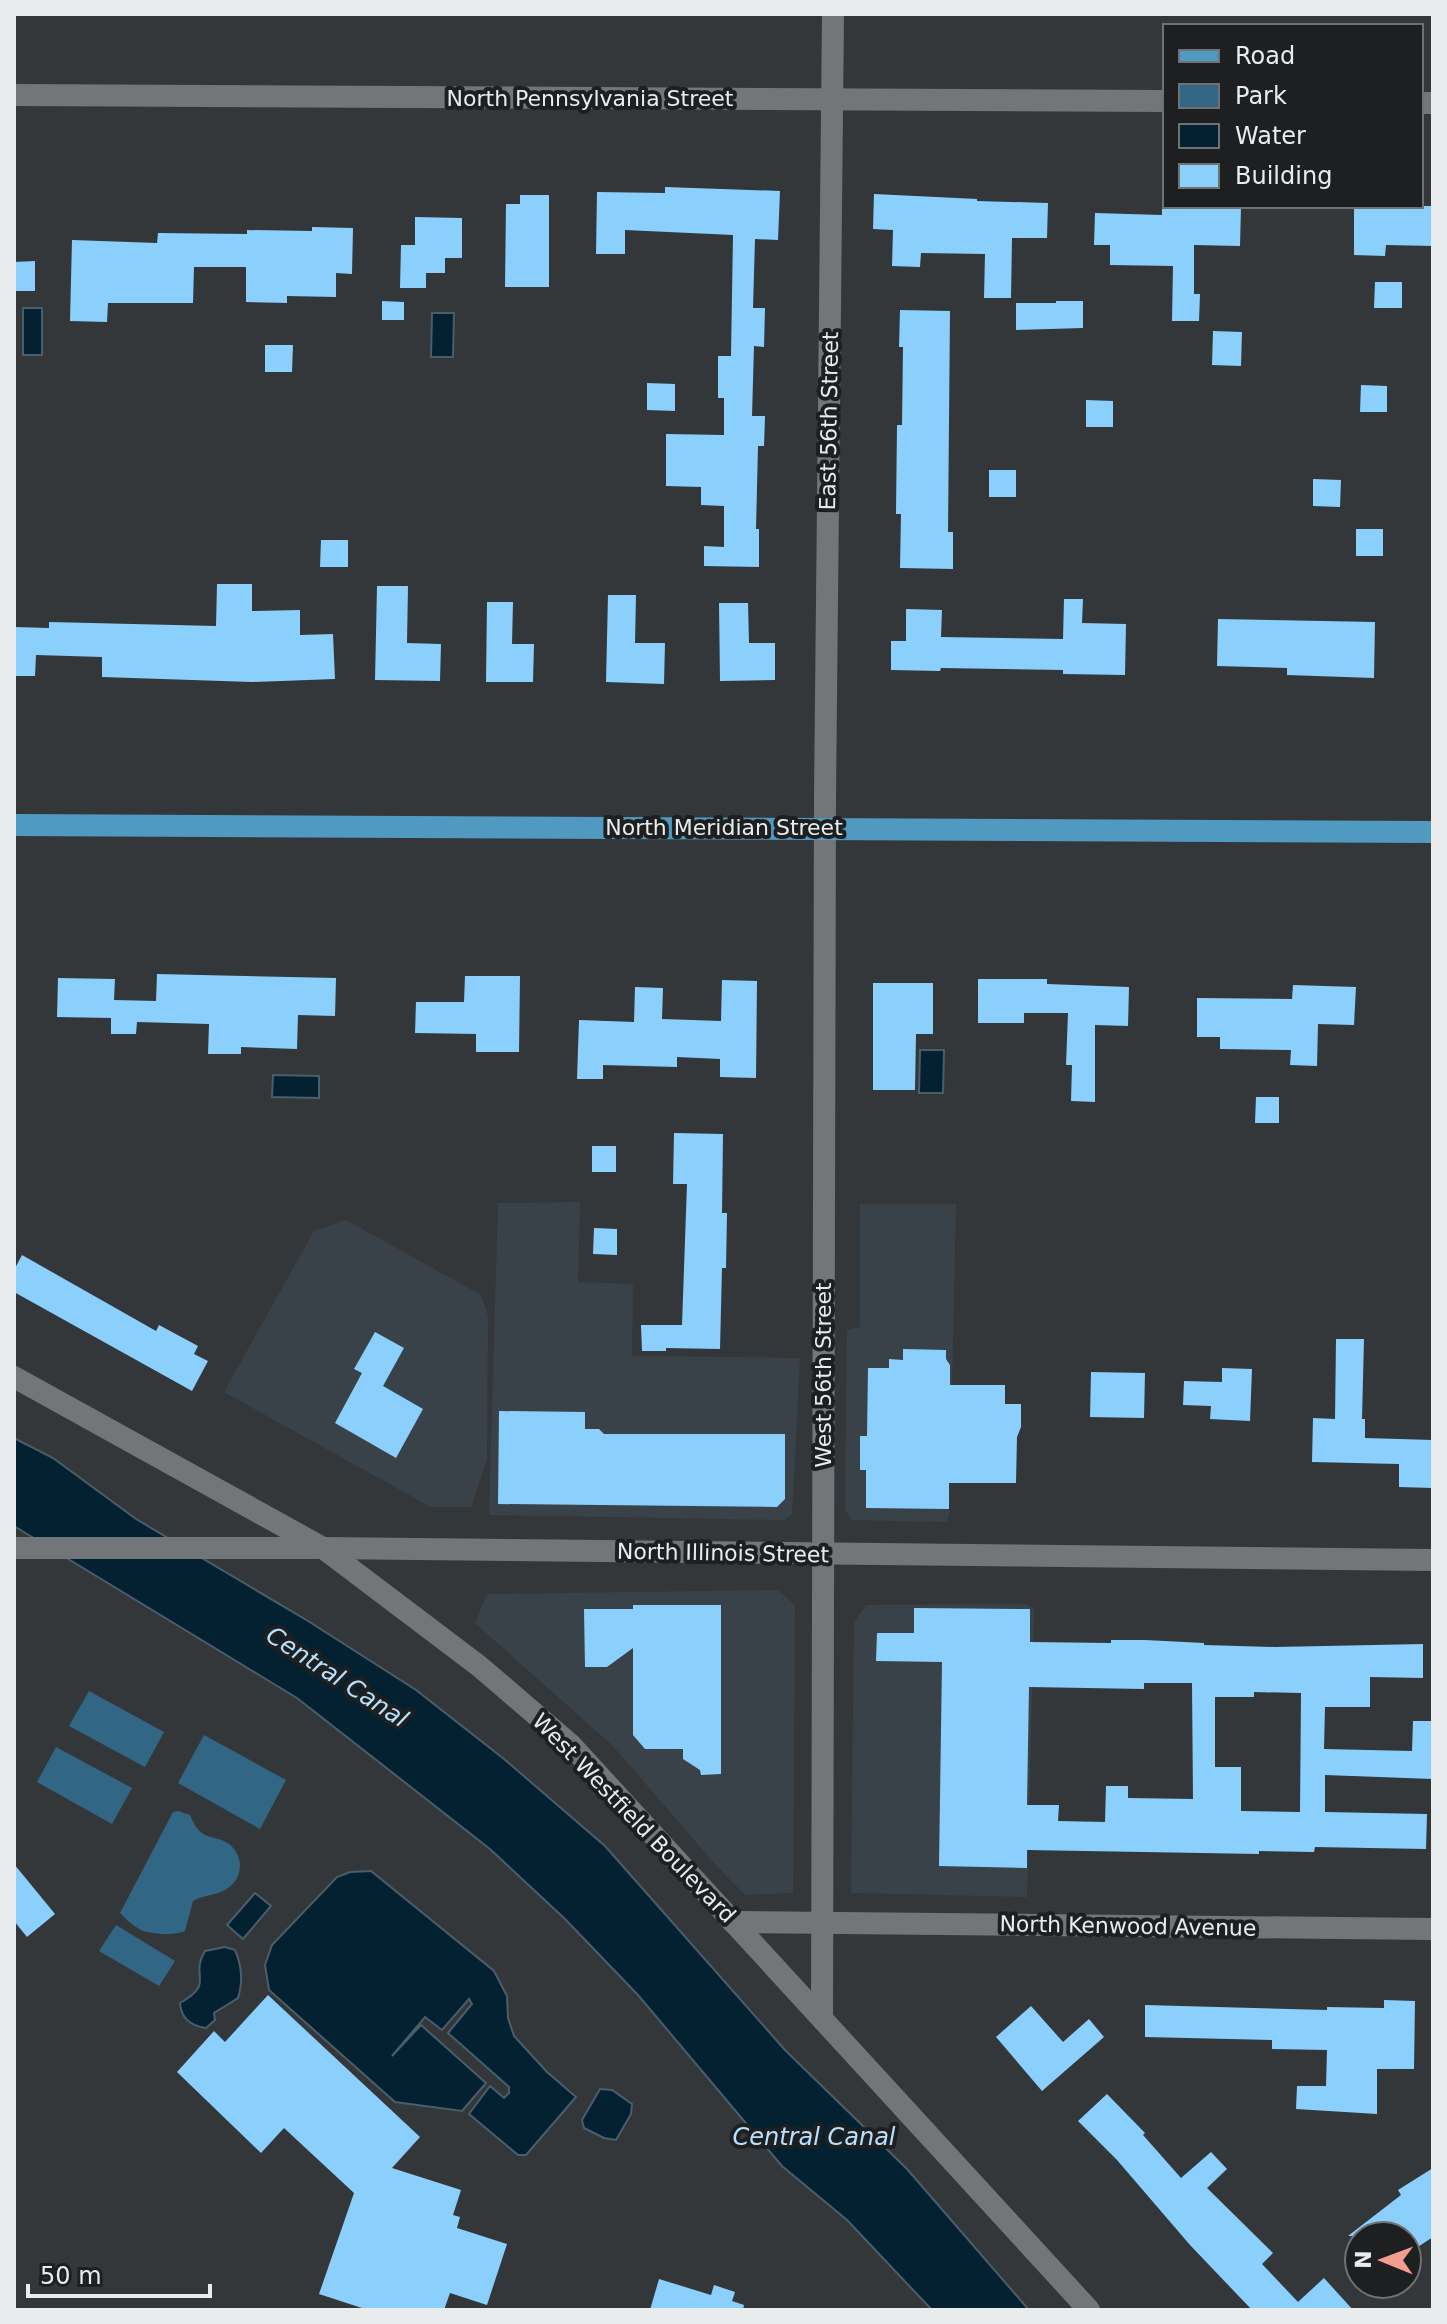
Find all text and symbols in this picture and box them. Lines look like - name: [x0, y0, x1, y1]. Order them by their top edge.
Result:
- legend: [1163, 24, 1423, 208]
- text: Road: [1235, 42, 1295, 70]
- text: Park: [1235, 82, 1287, 110]
- street label: North Pennsylvania Street: [447, 86, 734, 111]
- text: Water: [1235, 122, 1306, 150]
- text: Building: [1235, 162, 1332, 190]
- street label: East 56th Street: [815, 331, 843, 511]
- street label: North Meridian Street: [605, 815, 843, 840]
- street label: West 56th Street: [811, 1282, 836, 1468]
- street label: North Illinois Street: [617, 1539, 830, 1567]
- water label: Central Canal: [261, 1621, 413, 1733]
- street label: West Westfield Boulevard: [527, 1708, 741, 1928]
- street label: North Kenwood Avenue: [999, 1911, 1257, 1941]
- water label: Central Canal: [732, 2123, 896, 2151]
- north arrow: [1343, 2220, 1423, 2300]
- scale bar: [28, 2248, 210, 2298]
- text: N: [1351, 2250, 1376, 2269]
- text: 50 m: [40, 2262, 102, 2290]

